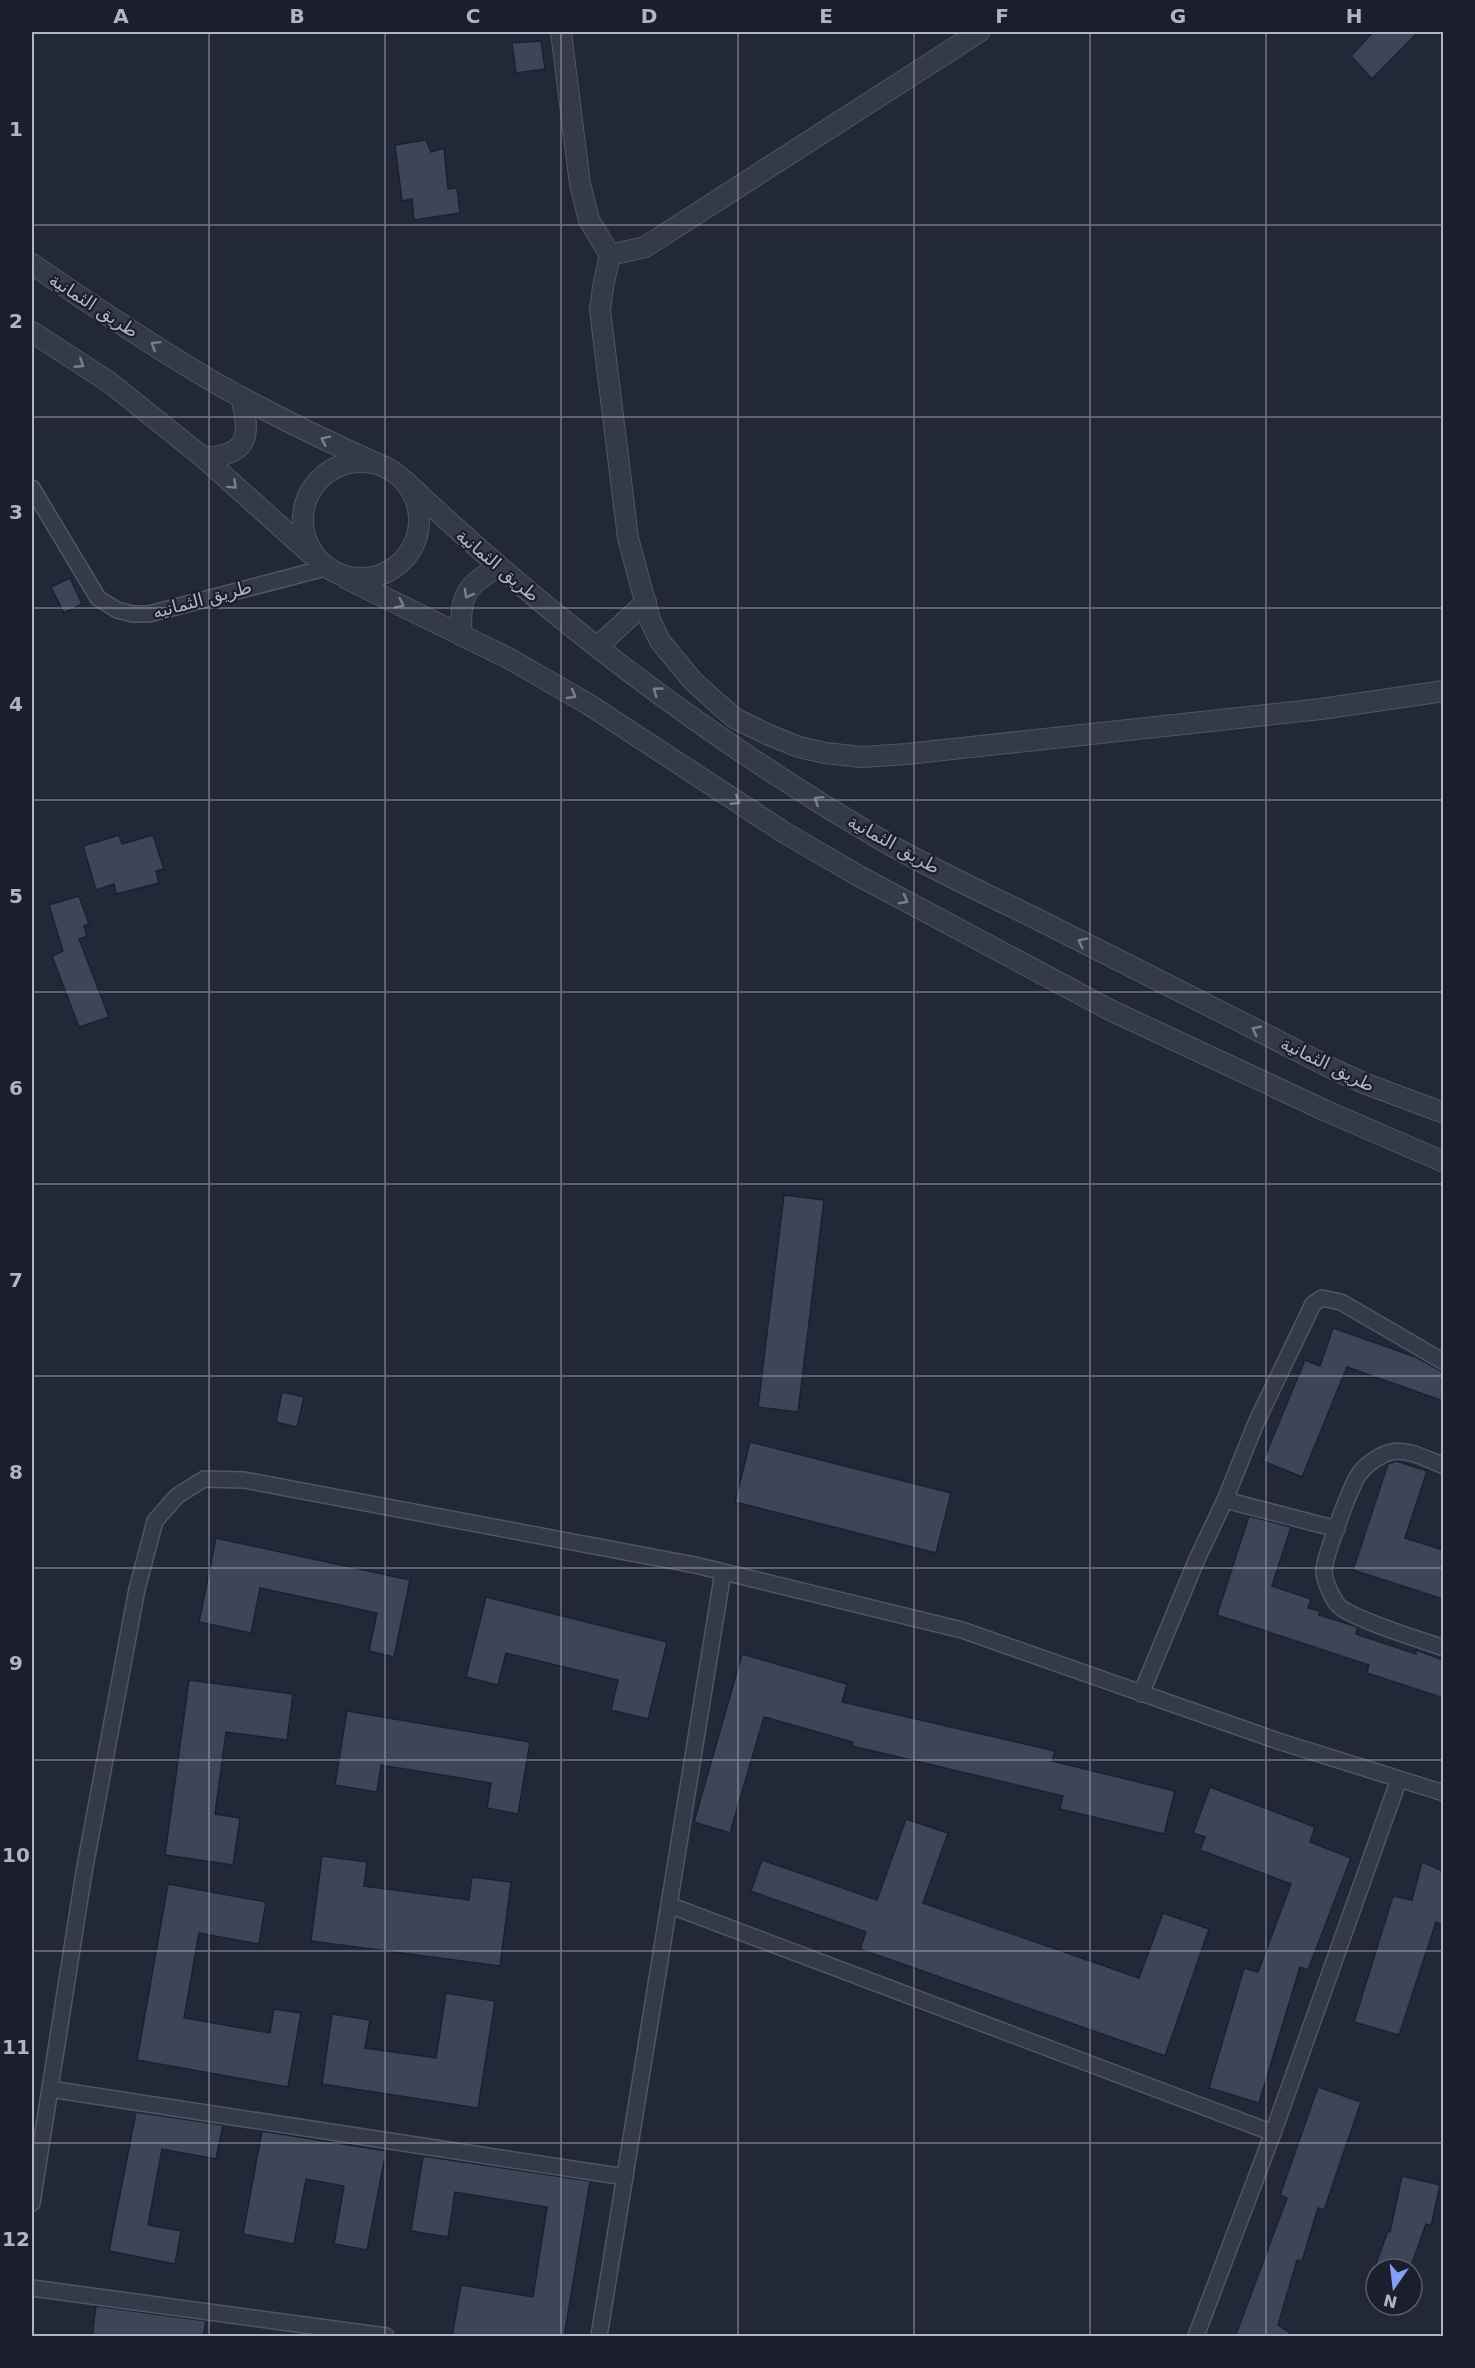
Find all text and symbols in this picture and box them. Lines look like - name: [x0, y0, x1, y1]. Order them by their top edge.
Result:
- text: A: [113, 4, 129, 28]
- text: B: [289, 4, 305, 28]
- text: C: [466, 4, 480, 28]
- text: D: [641, 4, 657, 28]
- text: E: [819, 4, 833, 28]
- text: F: [995, 4, 1009, 28]
- text: G: [1170, 4, 1186, 28]
- text: H: [1346, 4, 1362, 28]
- text: 1: [9, 117, 23, 141]
- street label: طريق الثمانية: [45, 268, 142, 342]
- text: 2: [9, 309, 23, 333]
- one-way arrow: [151, 340, 161, 352]
- one-way arrow: [74, 357, 85, 368]
- one-way arrow: [320, 435, 331, 447]
- one-way arrow: [226, 478, 237, 489]
- text: 3: [9, 500, 23, 524]
- street label: طريق الثمانية: [452, 524, 544, 607]
- street label: طريق الثمانيه: [150, 576, 254, 623]
- one-way arrow: [464, 588, 475, 598]
- one-way arrow: [393, 597, 404, 609]
- one-way arrow: [652, 687, 663, 698]
- one-way arrow: [566, 688, 576, 700]
- text: 4: [9, 692, 23, 716]
- one-way arrow: [729, 794, 740, 805]
- one-way arrow: [814, 796, 824, 808]
- street label: طريق الثمانية: [844, 810, 944, 879]
- text: 5: [9, 884, 23, 908]
- one-way arrow: [898, 893, 908, 904]
- one-way arrow: [1078, 938, 1088, 949]
- one-way arrow: [1252, 1026, 1262, 1037]
- street label: طريق الثمانية: [1277, 1032, 1378, 1097]
- text: 6: [9, 1076, 23, 1100]
- text: 7: [9, 1268, 23, 1292]
- text: 8: [9, 1460, 23, 1484]
- text: 9: [9, 1651, 23, 1675]
- text: 10: [2, 1843, 30, 1867]
- text: 11: [2, 2035, 30, 2059]
- text: 12: [2, 2227, 30, 2251]
- north arrow: [1364, 2257, 1424, 2317]
- text: N: [1382, 2290, 1399, 2312]

